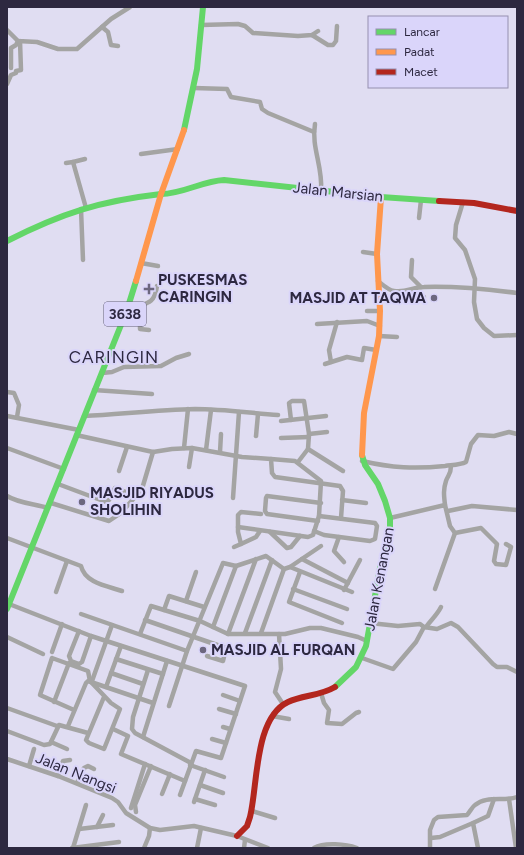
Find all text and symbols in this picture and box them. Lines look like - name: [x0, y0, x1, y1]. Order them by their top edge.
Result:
- legend: [368, 16, 508, 88]
- text: Lancar: [404, 25, 440, 39]
- text: Padat: [404, 45, 435, 59]
- text: Macet: [404, 65, 438, 79]
- street label: Jalan Marsian: [292, 178, 384, 206]
- place label: PUSKESMAS CARINGIN: [158, 271, 247, 306]
- marker: PUSKESMAS CARINGIN: [143, 283, 155, 295]
- place label: MASJID AT TAQWA: [290, 289, 426, 307]
- marker: MASJID AT TAQWA: [429, 293, 439, 303]
- road number: 3638: [104, 302, 146, 326]
- district label: CARINGIN: [69, 347, 159, 367]
- place label: MASJID RIYADUS SHOLIHIN: [90, 484, 214, 519]
- marker: MASJID RIYADUS SHOLIHIN: [77, 497, 87, 507]
- street label: Jalan Kenangan: [360, 526, 398, 632]
- place label: MASJID AL FURQAN: [211, 641, 355, 659]
- marker: MASJID AL FURQAN: [198, 645, 208, 655]
- street label: Jalan Nangsi: [33, 749, 119, 797]

